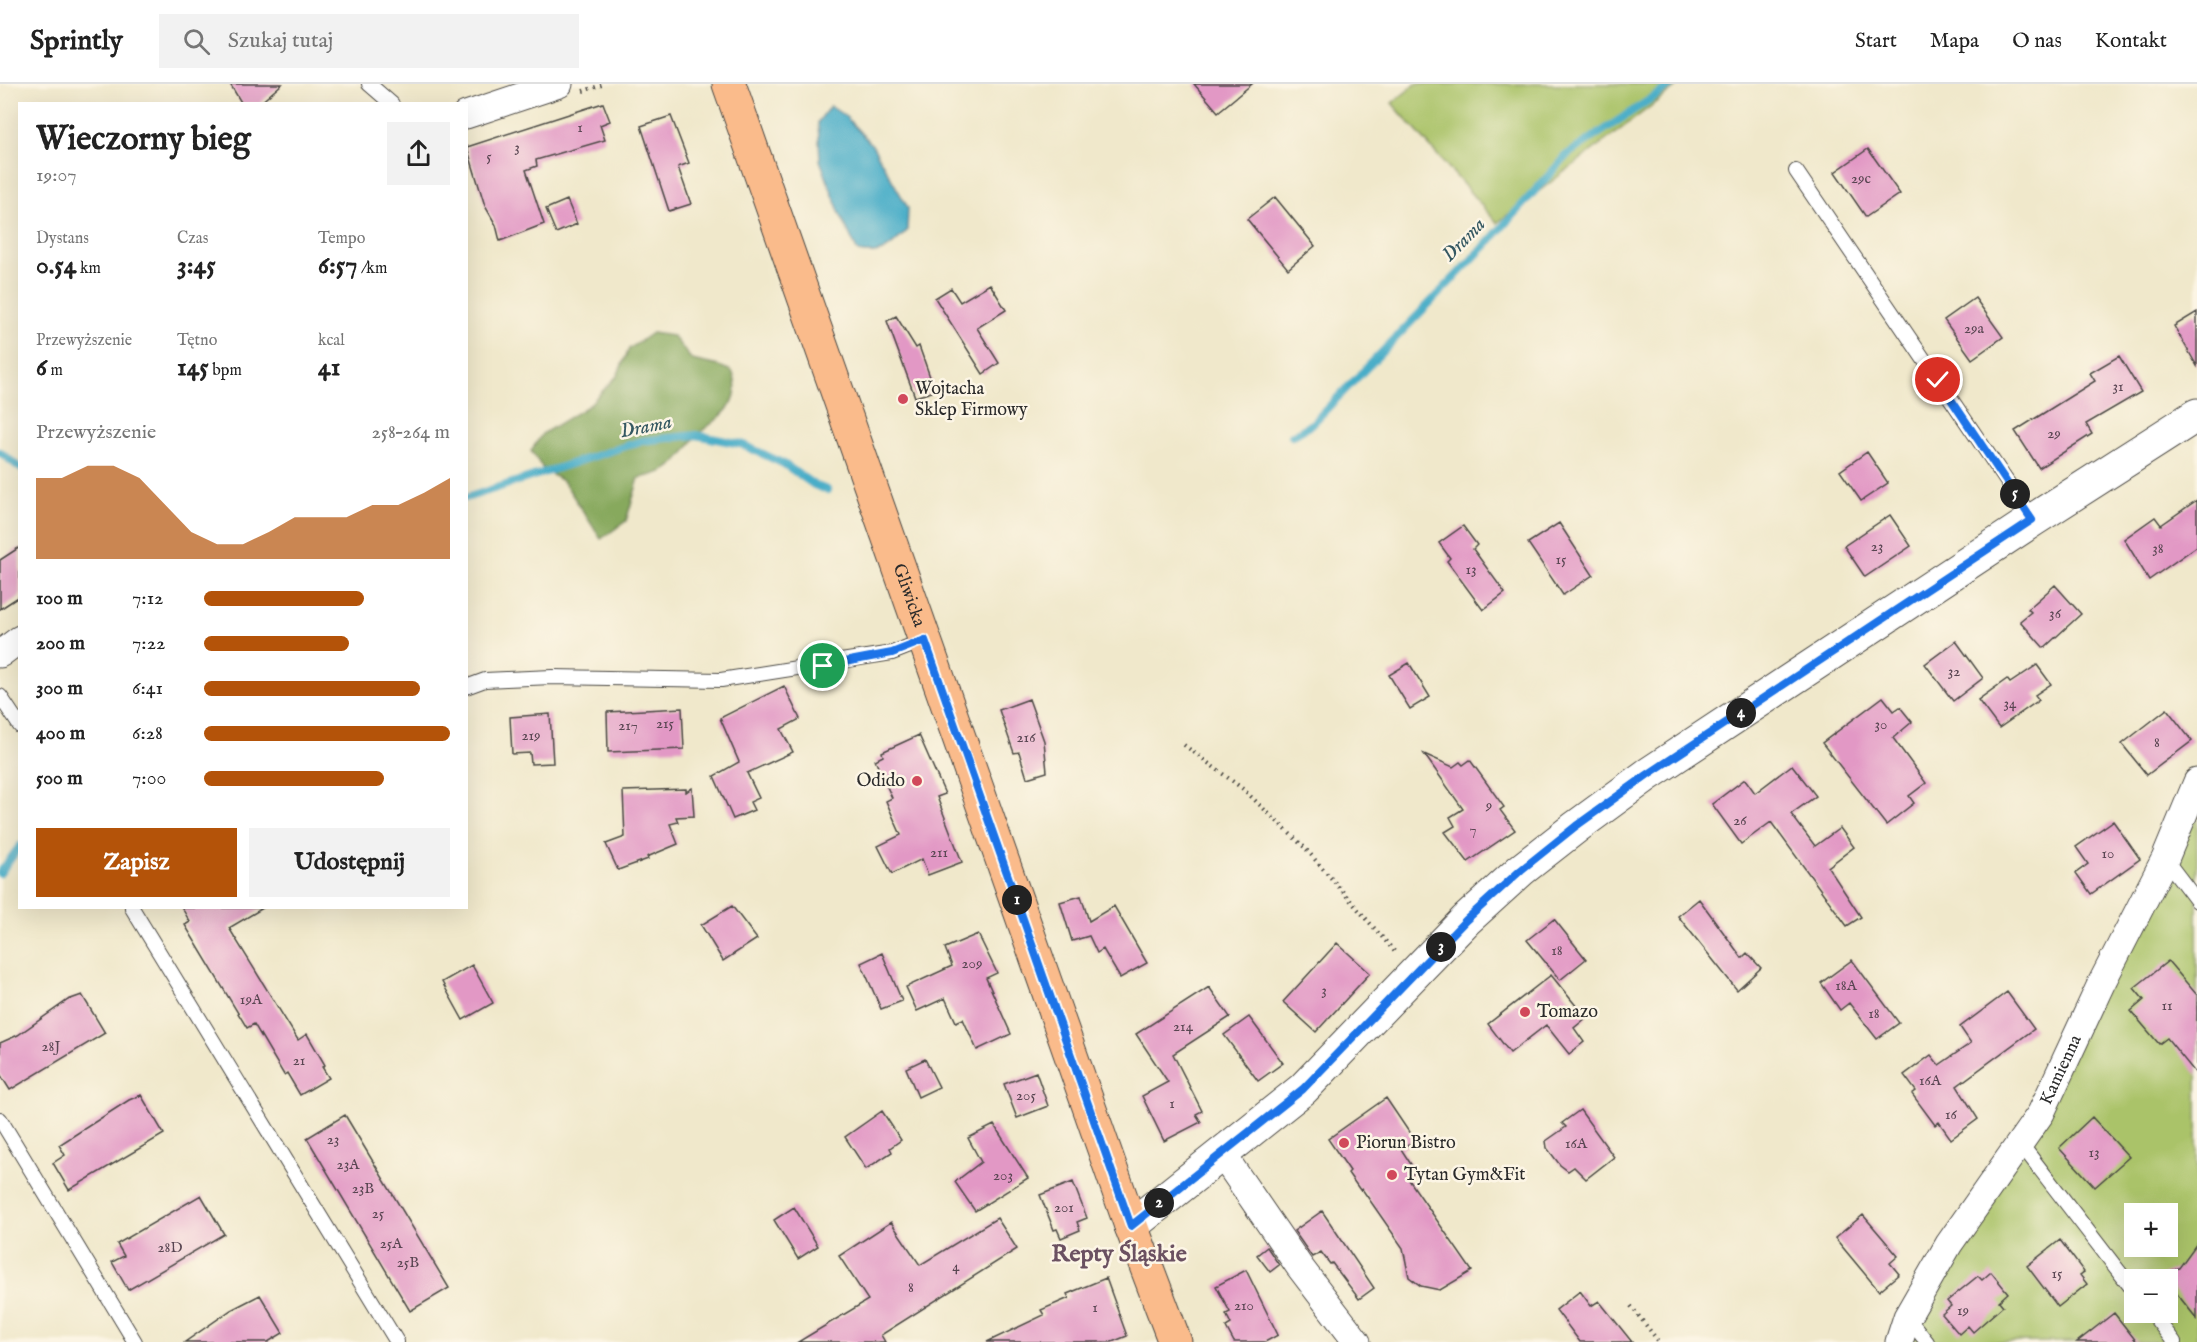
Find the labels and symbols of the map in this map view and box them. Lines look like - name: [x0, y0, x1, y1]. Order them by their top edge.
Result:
- house number: 1: [577, 118, 583, 137]
- house number: 3: [514, 138, 520, 157]
- house number: 5: [486, 147, 492, 166]
- house number: 29c: [1851, 169, 1871, 188]
- water label: Drama: [1437, 212, 1491, 267]
- house number: 29a: [1964, 319, 1985, 338]
- pin: [1912, 354, 1963, 405]
- house number: 31: [2112, 377, 2124, 396]
- place label: Wojtacha Sklep Firmowy: [915, 378, 1028, 422]
- marker: Wojtacha Sklep Firmowy: [896, 392, 910, 406]
- water label: Drama: [618, 410, 674, 444]
- house number: 29: [2047, 424, 2061, 443]
- pin: 5: [2000, 479, 2030, 509]
- house number: 23: [1871, 537, 1883, 556]
- house number: 38: [2152, 539, 2164, 558]
- house number: 15: [1555, 550, 1567, 569]
- street label: Gliwicka: [887, 560, 931, 630]
- house number: 13: [1465, 560, 1477, 579]
- house number: 36: [2049, 604, 2062, 623]
- pin: [797, 640, 848, 691]
- house number: 32: [1948, 662, 1960, 681]
- house number: 34: [2004, 694, 2017, 713]
- pin: 4: [1726, 698, 1756, 728]
- house number: 215: [656, 714, 675, 733]
- house number: 30: [1875, 715, 1887, 734]
- house number: 217: [618, 716, 638, 735]
- house number: 219: [521, 726, 541, 745]
- house number: 216: [1017, 728, 1036, 747]
- house number: 8: [2154, 733, 2160, 752]
- place label: Odido: [856, 770, 905, 793]
- marker: Odido: [910, 774, 924, 788]
- house number: 9: [1485, 796, 1492, 815]
- house number: 26: [1733, 811, 1747, 830]
- house number: 7: [1469, 820, 1477, 839]
- house number: 211: [930, 843, 948, 862]
- house number: 10: [2102, 844, 2114, 863]
- pin: 1: [1002, 885, 1032, 915]
- pin: 3: [1426, 932, 1456, 962]
- house number: 18: [1551, 941, 1563, 960]
- house number: 209: [962, 954, 982, 973]
- house number: 18A: [1835, 976, 1858, 995]
- house number: 3: [1321, 981, 1327, 1000]
- house number: 19A: [240, 990, 263, 1009]
- house number: 11: [2161, 996, 2173, 1015]
- place label: Tomazo: [1537, 1001, 1598, 1024]
- house number: 18: [1868, 1004, 1880, 1023]
- marker: Tomazo: [1518, 1005, 1532, 1019]
- house number: 214: [1173, 1017, 1194, 1036]
- street label: Kamienna: [2035, 1031, 2087, 1109]
- house number: 28J: [41, 1037, 61, 1056]
- house number: 21: [293, 1051, 305, 1070]
- house number: 16A: [1919, 1071, 1942, 1090]
- house number: 205: [1016, 1086, 1036, 1105]
- house number: 1: [1169, 1094, 1175, 1113]
- house number: 16: [1945, 1105, 1958, 1124]
- house number: 23: [327, 1130, 339, 1149]
- place label: Piorun Bistro: [1356, 1132, 1456, 1155]
- house number: 16A: [1565, 1134, 1588, 1153]
- marker: Piorun Bistro: [1337, 1136, 1351, 1150]
- house number: 13: [2088, 1143, 2100, 1162]
- house number: 23A: [337, 1155, 360, 1174]
- place label: Tytan Gym&Fit: [1404, 1164, 1526, 1187]
- house number: 203: [993, 1166, 1013, 1185]
- marker: Tytan Gym&Fit: [1385, 1168, 1399, 1182]
- house number: 23B: [352, 1179, 374, 1198]
- pin: 2: [1144, 1188, 1174, 1218]
- house number: 201: [1054, 1198, 1074, 1217]
- house number: 25: [372, 1204, 385, 1223]
- house number: 25A: [380, 1234, 403, 1253]
- house number: 28D: [158, 1238, 182, 1257]
- district label: Repty Śląskie: [1051, 1239, 1187, 1270]
- house number: 25B: [397, 1253, 419, 1272]
- house number: 4: [952, 1257, 960, 1276]
- house number: 15: [2051, 1264, 2063, 1283]
- house number: 8: [908, 1278, 914, 1297]
- house number: 210: [1234, 1296, 1254, 1315]
- house number: 1: [1092, 1298, 1098, 1317]
- house number: 19: [1957, 1301, 1969, 1320]

